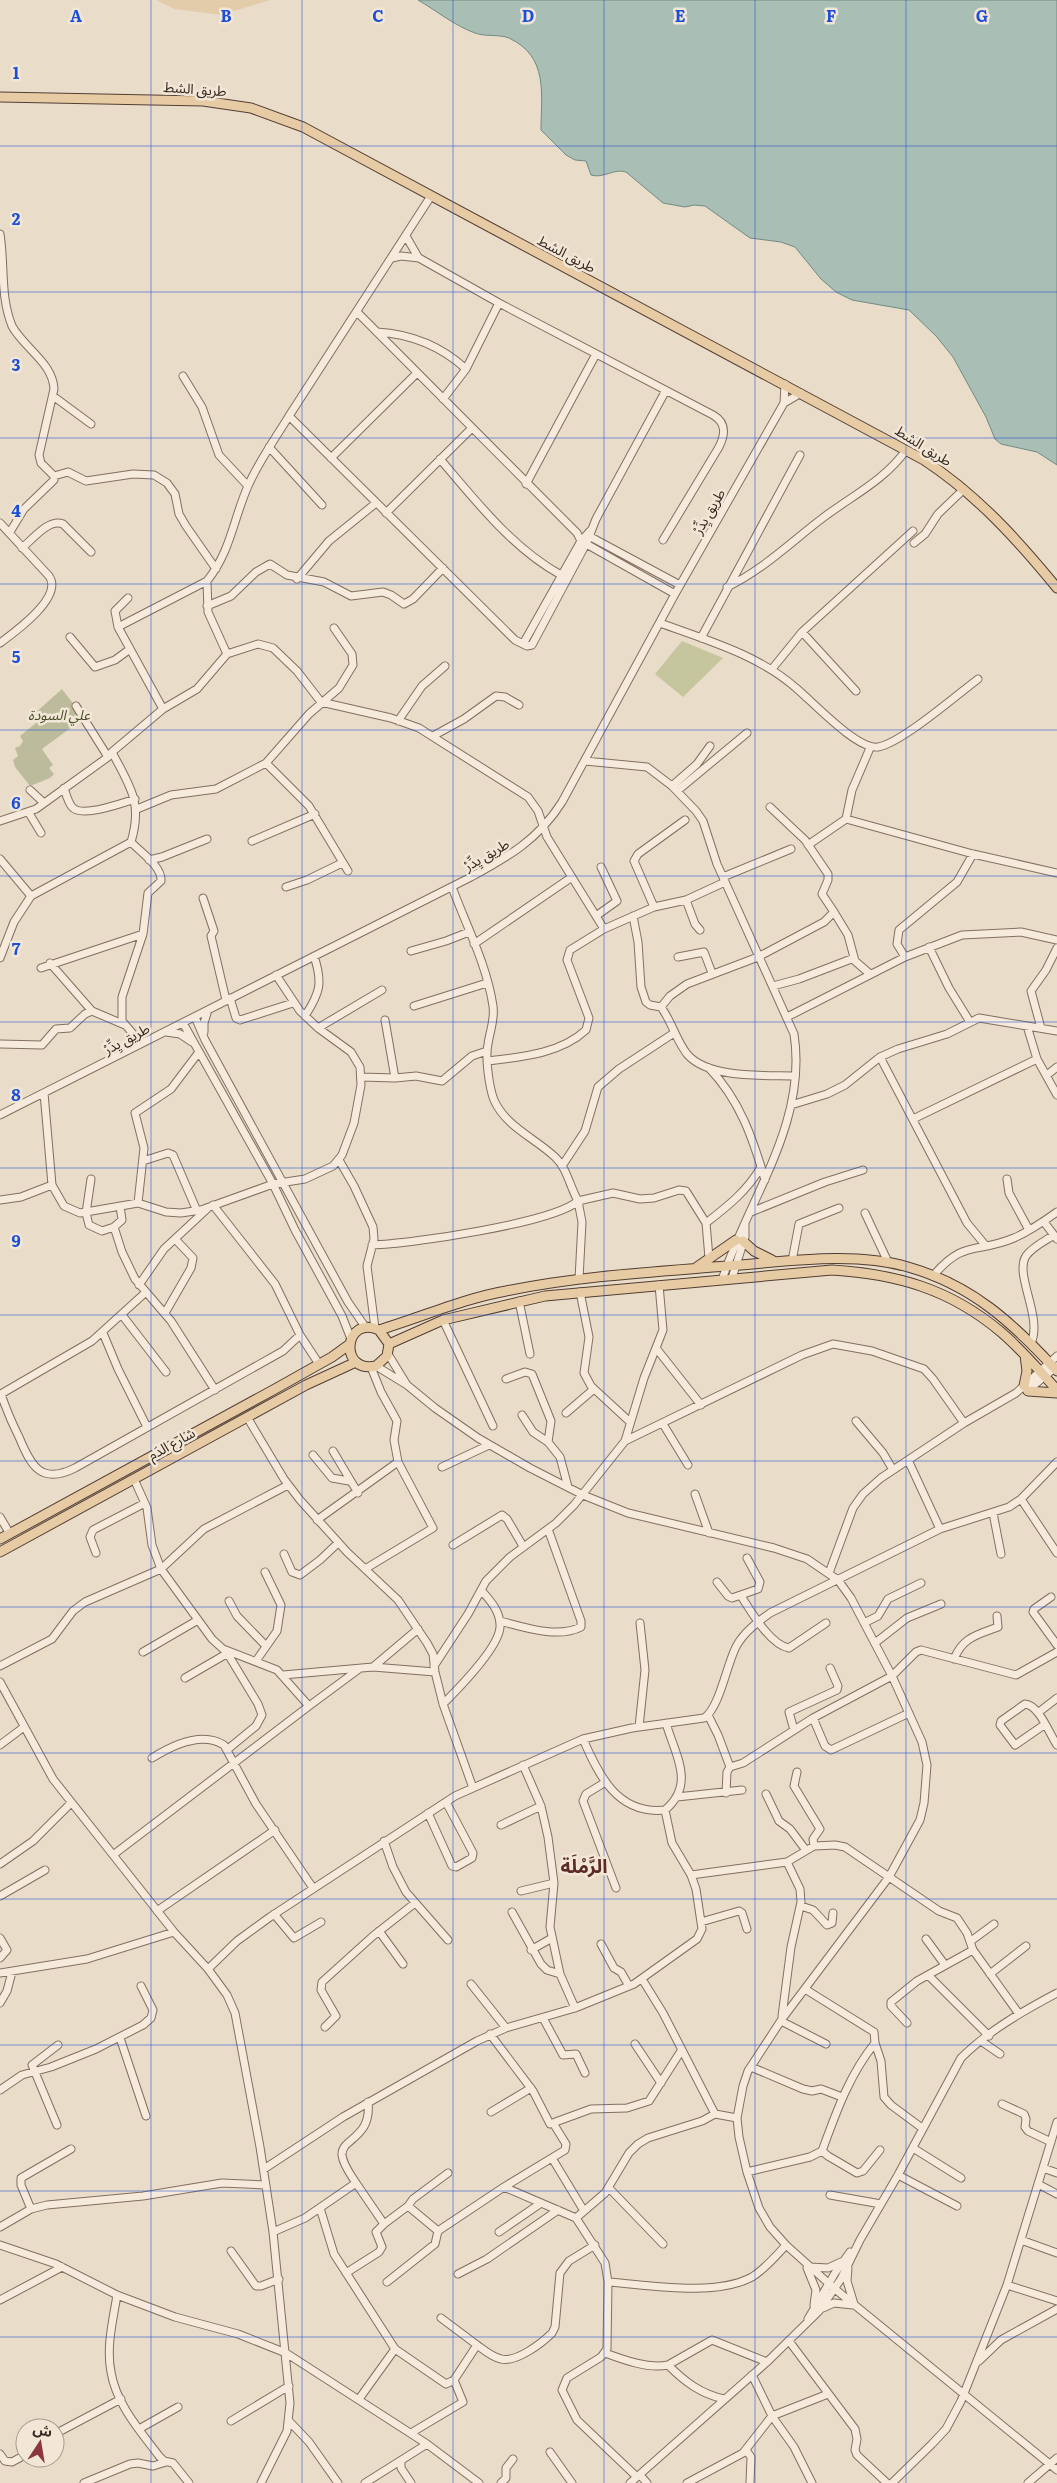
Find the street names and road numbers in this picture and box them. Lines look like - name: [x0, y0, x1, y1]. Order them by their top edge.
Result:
- street label: طريق الشط: [163, 76, 227, 101]
- street label: طريق الشط: [534, 229, 600, 278]
- street label: طريق الشط: [891, 420, 956, 471]
- street label: طريق يِدِّرْ: [686, 484, 731, 539]
- street label: طريق يِدِّرْ: [459, 833, 513, 877]
- street label: طريق يِدِّرْ: [98, 1018, 153, 1060]
- street label: شارع الدَم: [144, 1422, 199, 1466]

